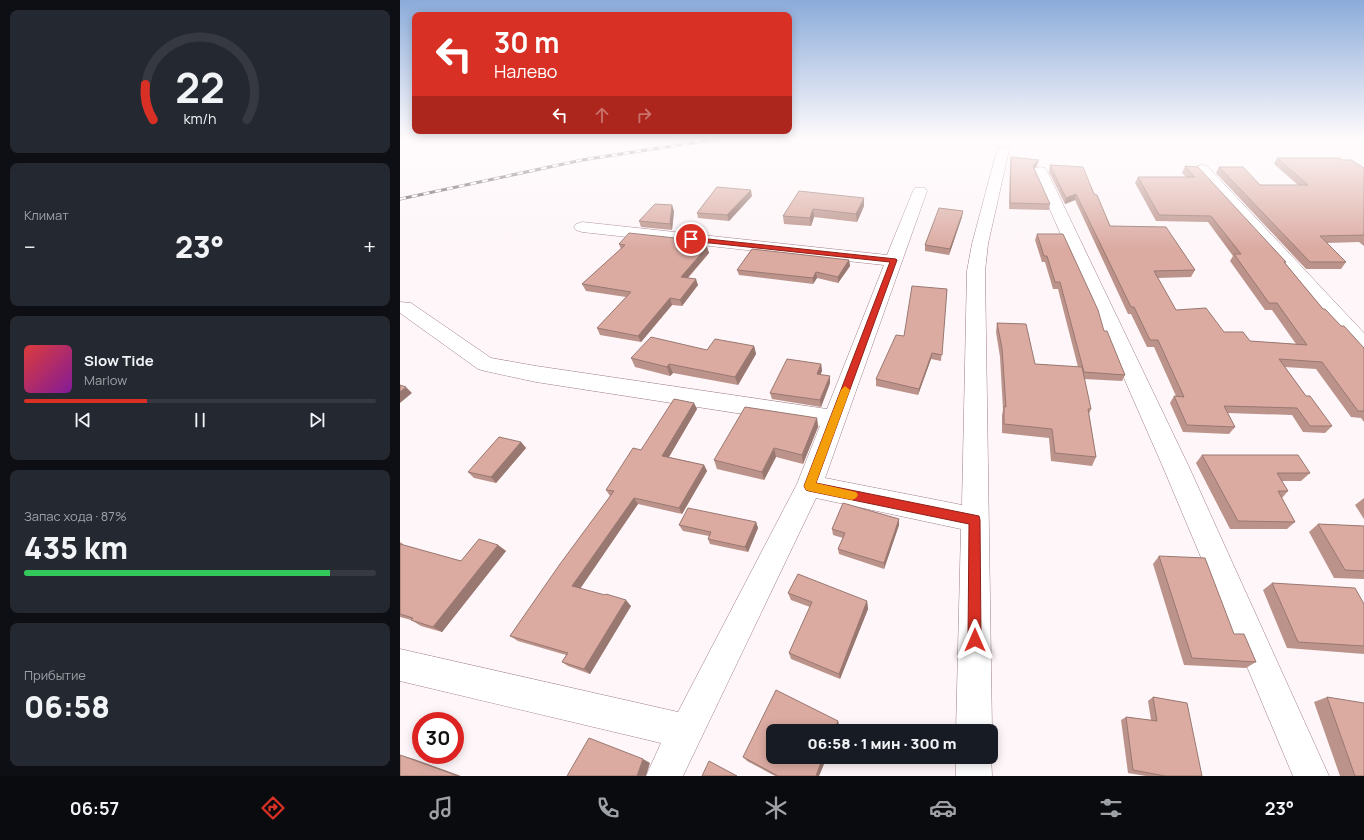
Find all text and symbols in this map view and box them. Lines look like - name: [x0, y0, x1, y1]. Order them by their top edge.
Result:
- text: 30 m: [494, 23, 559, 61]
- icon: left: [428, 28, 480, 80]
- text: 22: [175, 58, 225, 114]
- text: Налево: [494, 59, 558, 83]
- icon: left: [549, 104, 571, 126]
- icon: ahead: [591, 104, 613, 126]
- icon: right: [633, 104, 655, 126]
- text: km/h: [183, 108, 217, 127]
- text: Климат: [24, 206, 69, 224]
- pin: [674, 222, 708, 256]
- text: 23°: [175, 226, 224, 267]
- icon: arrive: [680, 228, 702, 250]
- text: −: [24, 232, 36, 262]
- text: +: [363, 232, 376, 262]
- text: Slow Tide: [84, 350, 154, 371]
- text: Marlow: [84, 371, 127, 389]
- icon: previous: [72, 409, 94, 431]
- icon: pause: [189, 409, 211, 431]
- icon: next: [306, 409, 328, 431]
- text: Запас хода · 87%: [24, 507, 127, 525]
- text: 435 km: [24, 527, 128, 568]
- position arrow: [954, 619, 996, 661]
- text: Прибытие: [24, 666, 86, 684]
- text: 06:58: [24, 686, 110, 727]
- speed limit sign: 30: [412, 712, 464, 764]
- text: 06:58 · 1 мин · 300 m: [808, 733, 956, 754]
- icon: directions: [259, 794, 287, 822]
- icon: music: [427, 794, 455, 822]
- icon: phone: [594, 794, 622, 822]
- icon: climate: [762, 794, 790, 822]
- icon: car: [929, 794, 957, 822]
- icon: filters: [1097, 794, 1125, 822]
- text: 06:57: [70, 796, 119, 820]
- text: 23°: [1265, 796, 1294, 820]

